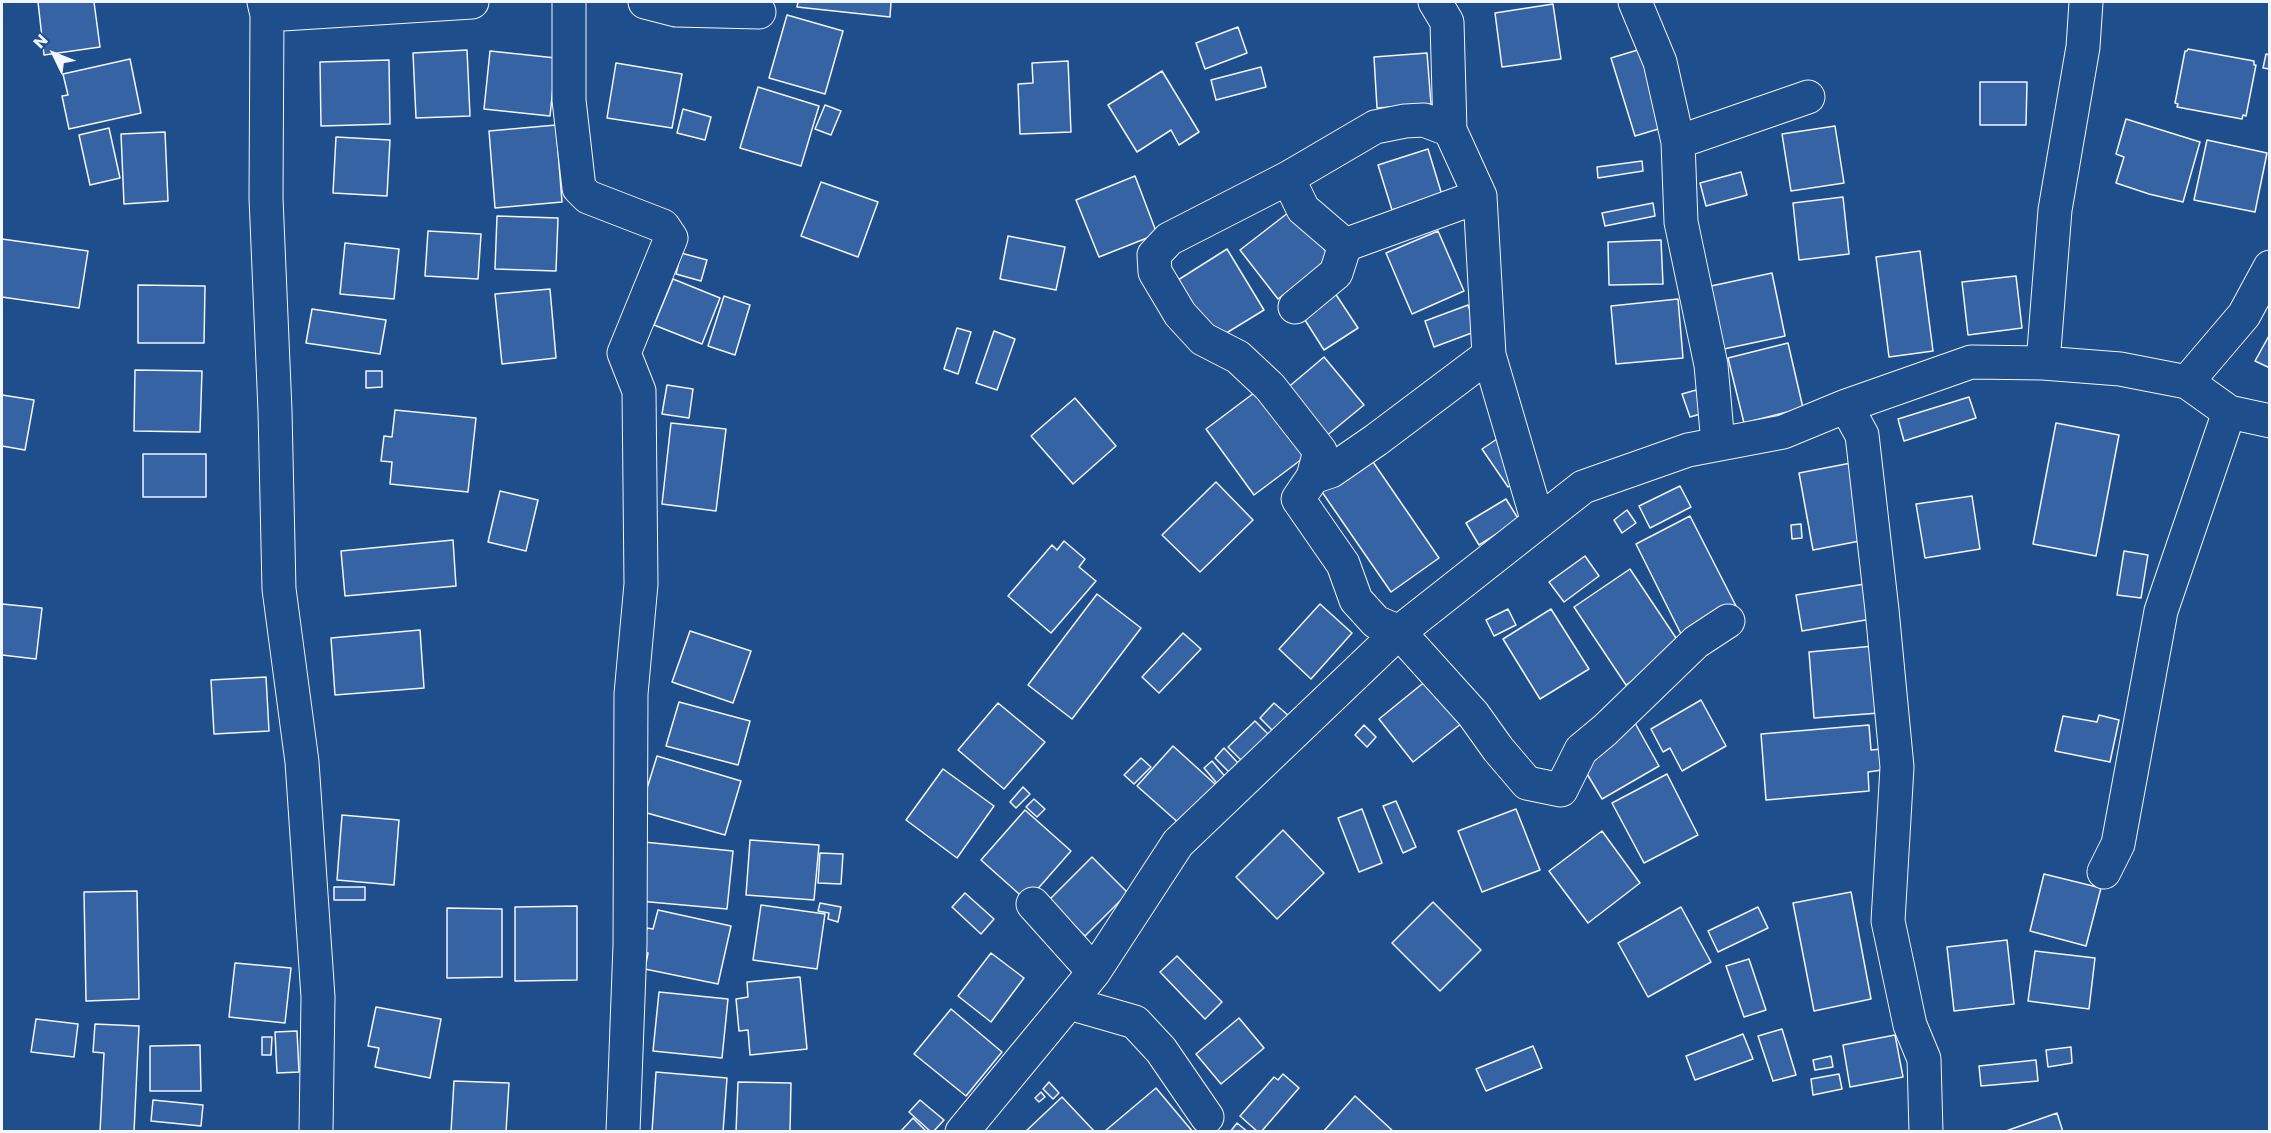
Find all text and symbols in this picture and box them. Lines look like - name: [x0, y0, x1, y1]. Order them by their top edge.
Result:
- north arrow: [24, 24, 84, 84]
- text: N: [28, 29, 53, 54]

